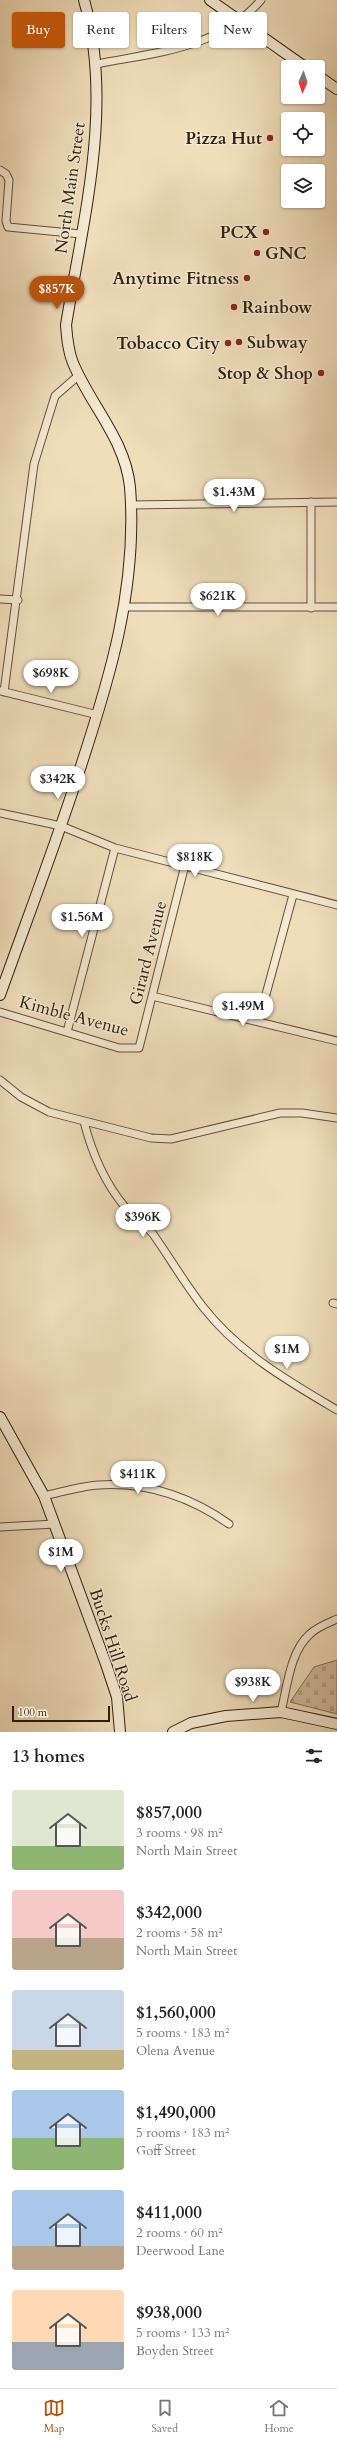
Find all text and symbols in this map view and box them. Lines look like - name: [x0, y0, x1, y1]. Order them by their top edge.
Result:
- chip: Buy: [12, 12, 65, 48]
- chip: Rent: [73, 12, 129, 48]
- chip: Filters: [137, 12, 201, 48]
- chip: New: [209, 12, 267, 48]
- north arrow: [281, 60, 325, 104]
- map controls: [281, 60, 325, 208]
- button: locate: [281, 112, 325, 156]
- street label: North Main Street: [49, 120, 91, 255]
- place label: Pizza Hut: [185, 127, 262, 150]
- marker: Pizza Hut: [265, 133, 275, 143]
- button: layers: [281, 164, 325, 208]
- place label: PCX: [220, 221, 259, 244]
- marker: PCX: [261, 227, 271, 237]
- place label: GNC: [265, 242, 307, 265]
- marker: GNC: [252, 248, 262, 258]
- place label: Anytime Fitness: [113, 267, 239, 290]
- marker: Anytime Fitness: [242, 273, 252, 283]
- pin: $857K: [29, 276, 85, 310]
- text: $857K: [38, 280, 76, 298]
- place label: Rainbow: [242, 296, 313, 319]
- marker: Rainbow: [229, 302, 239, 312]
- place label: Subway: [247, 331, 308, 354]
- place label: Tobacco City: [116, 332, 220, 355]
- marker: Subway: [234, 337, 244, 347]
- marker: Tobacco City: [223, 338, 233, 348]
- place label: Stop & Shop: [218, 362, 313, 385]
- marker: Stop & Shop: [316, 368, 326, 378]
- pin: $1.43M: [201, 479, 267, 513]
- text: $1.43M: [212, 483, 256, 501]
- pin: $621K: [190, 583, 246, 617]
- text: $621K: [199, 587, 237, 605]
- pin: $698K: [23, 660, 79, 694]
- text: $698K: [32, 664, 70, 682]
- pin: $342K: [30, 766, 86, 800]
- text: $342K: [39, 770, 77, 788]
- pin: $818K: [167, 844, 223, 878]
- text: $818K: [176, 848, 214, 866]
- street label: Girard Avenue: [124, 898, 172, 1008]
- pin: $1.56M: [49, 904, 115, 938]
- text: $1.56M: [60, 908, 104, 926]
- street label: Kimble Avenue: [17, 990, 131, 1042]
- pin: $1.49M: [210, 993, 276, 1027]
- text: $1.49M: [221, 997, 265, 1015]
- pin: $396K: [115, 1204, 171, 1238]
- text: $396K: [124, 1208, 162, 1226]
- pin: $1M: [268, 1336, 306, 1370]
- text: $1M: [274, 1340, 300, 1358]
- pin: $411K: [110, 1461, 166, 1495]
- text: $411K: [119, 1465, 157, 1483]
- pin: $1M: [42, 1539, 80, 1573]
- text: $1M: [48, 1543, 74, 1561]
- street label: Bucks Hill Road: [84, 1586, 142, 1704]
- pin: $938K: [225, 1669, 281, 1703]
- text: $938K: [234, 1673, 272, 1691]
- scale bar: [12, 1704, 110, 1723]
- text: 100 m: [18, 1705, 47, 1720]
- text: 13 homes: [12, 1745, 85, 1768]
- icon: filters: [303, 1745, 325, 1767]
- text: $857,000: [136, 1801, 202, 1824]
- icon: home: [44, 1806, 92, 1854]
- text: 3 rooms · 98 m²: [136, 1824, 223, 1842]
- text: North Main Street: [136, 1842, 237, 1860]
- text: $342,000: [136, 1901, 202, 1924]
- icon: home: [44, 1906, 92, 1954]
- text: 2 rooms · 58 m²: [136, 1924, 223, 1942]
- text: North Main Street: [136, 1942, 237, 1960]
- text: $1,560,000: [136, 2001, 216, 2024]
- icon: home: [44, 2006, 92, 2054]
- text: 5 rooms · 183 m²: [136, 2024, 229, 2042]
- text: Olena Avenue: [136, 2042, 215, 2060]
- text: $1,490,000: [136, 2101, 216, 2124]
- icon: home: [44, 2106, 92, 2154]
- text: 5 rooms · 183 m²: [136, 2124, 229, 2142]
- text: Goff Street: [136, 2142, 196, 2160]
- text: $411,000: [136, 2201, 202, 2224]
- icon: home: [44, 2206, 92, 2254]
- text: 2 rooms · 60 m²: [136, 2224, 223, 2242]
- text: Deerwood Lane: [136, 2242, 225, 2260]
- text: $938,000: [136, 2301, 202, 2324]
- icon: home: [44, 2306, 92, 2354]
- text: 5 rooms · 133 m²: [136, 2324, 229, 2342]
- text: Boyden Street: [136, 2342, 214, 2360]
- tab: Map: [43, 2397, 65, 2436]
- tab: Saved: [151, 2397, 178, 2436]
- tab: Home: [264, 2397, 294, 2436]

